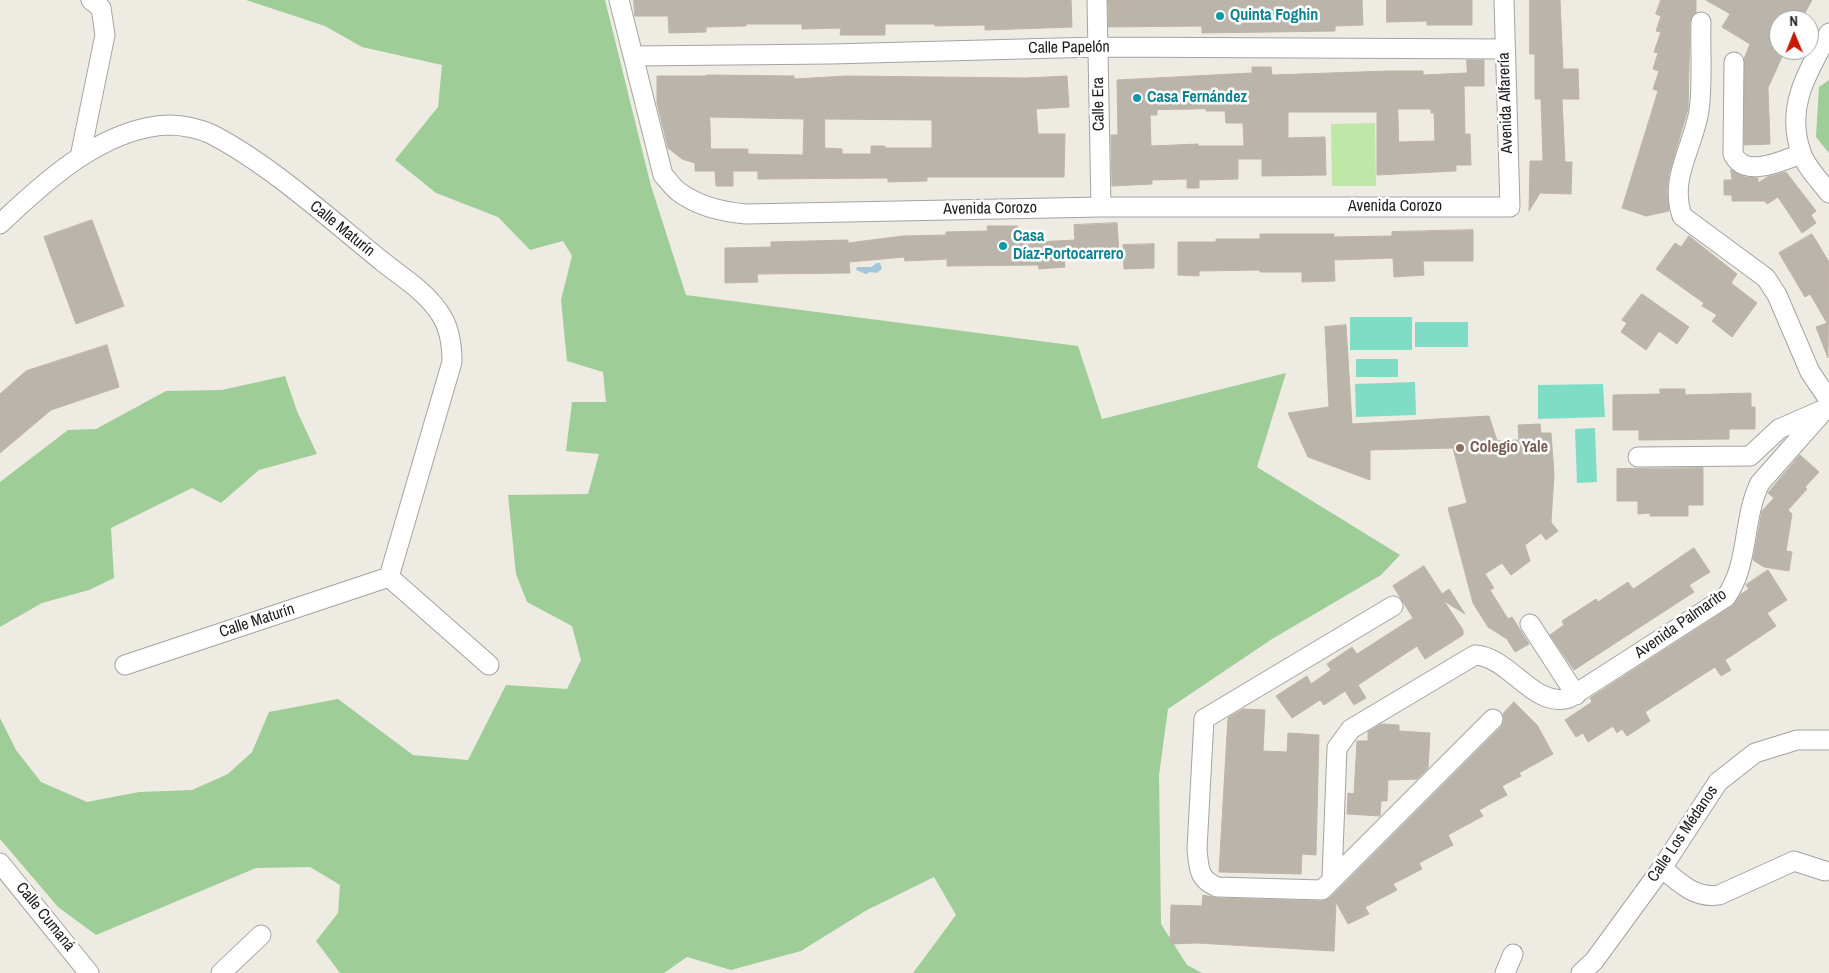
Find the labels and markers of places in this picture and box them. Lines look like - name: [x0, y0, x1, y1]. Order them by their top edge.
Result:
- place label: Quinta Foghin: [1230, 6, 1318, 26]
- marker: Quinta Foghin: [1214, 10, 1226, 22]
- place label: Casa Fernández: [1147, 88, 1247, 108]
- marker: Casa Fernández: [1131, 92, 1143, 104]
- place label: Casa Díaz-Portocarrero: [1013, 227, 1124, 265]
- marker: Casa Díaz-Portocarrero: [997, 240, 1009, 252]
- place label: Colegio Yale: [1470, 438, 1548, 458]
- marker: Colegio Yale: [1454, 442, 1466, 454]

